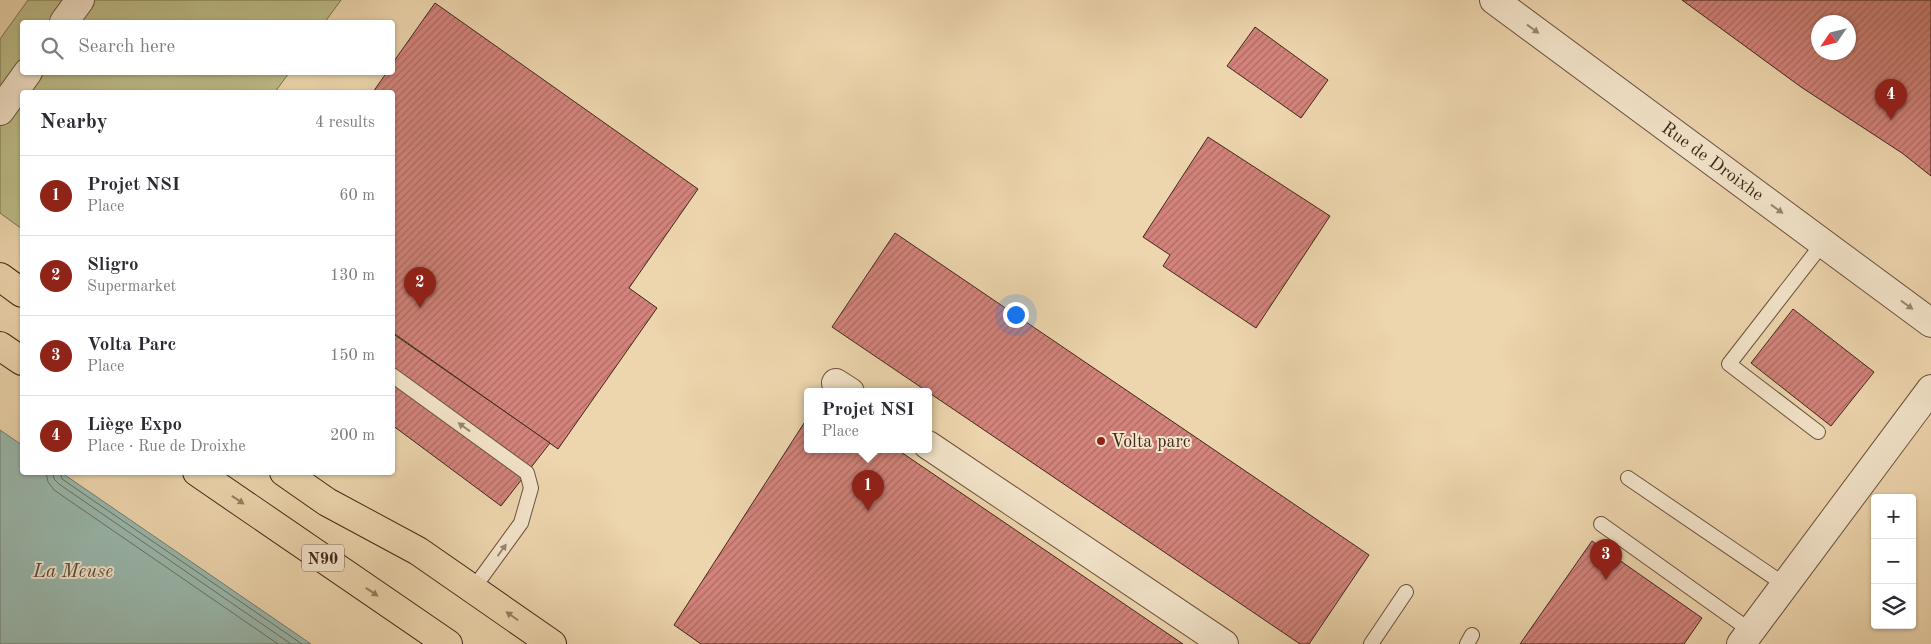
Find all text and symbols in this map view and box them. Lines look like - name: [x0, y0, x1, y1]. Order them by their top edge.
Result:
- north arrow: [1811, 15, 1856, 60]
- search box: [20, 20, 395, 75]
- one-way arrow: [1526, 24, 1540, 34]
- icon: search: [38, 34, 66, 62]
- text: Search here: [78, 38, 175, 57]
- pin: 4: [1875, 79, 1907, 120]
- text: Nearby: [40, 112, 108, 133]
- text: 4 results: [315, 115, 375, 131]
- street label: Rue de Droixhe: [1658, 119, 1767, 205]
- text: Projet NSI: [87, 176, 180, 195]
- text: 1: [51, 188, 61, 204]
- text: 60 m: [339, 188, 375, 204]
- text: Place: [87, 199, 124, 215]
- one-way arrow: [1770, 204, 1783, 214]
- text: Sligro: [87, 256, 139, 275]
- pin: 2: [404, 267, 436, 308]
- text: 2: [51, 268, 61, 284]
- text: 130 m: [330, 268, 375, 284]
- text: Supermarket: [87, 279, 176, 295]
- one-way arrow: [1900, 300, 1913, 311]
- your location: [1003, 302, 1029, 328]
- text: Volta Parc: [87, 336, 176, 355]
- text: 3: [51, 348, 61, 364]
- text: 150 m: [330, 348, 375, 364]
- text: Place: [87, 359, 124, 375]
- popup: [804, 388, 932, 453]
- text: Projet NSI: [821, 401, 915, 420]
- text: Liège Expo: [87, 416, 182, 435]
- one-way arrow: [458, 422, 471, 433]
- text: Place: [821, 424, 859, 440]
- text: 4: [51, 428, 61, 444]
- text: 200 m: [330, 428, 375, 444]
- place label: Volta parc: [1111, 433, 1191, 451]
- marker: Volta parc: [1095, 435, 1107, 447]
- text: Place · Rue de Droixhe: [87, 439, 246, 455]
- pin: 1: [852, 470, 884, 511]
- map controls: [1871, 494, 1916, 629]
- button: +: [1871, 494, 1916, 539]
- one-way arrow: [231, 495, 244, 505]
- pin: 3: [1590, 539, 1622, 580]
- button: −: [1871, 539, 1916, 584]
- road number: N90: [302, 544, 344, 572]
- one-way arrow: [496, 544, 507, 557]
- water label: La Meuse: [32, 563, 113, 582]
- button: layers: [1871, 584, 1916, 629]
- one-way arrow: [365, 587, 378, 597]
- one-way arrow: [505, 611, 519, 621]

